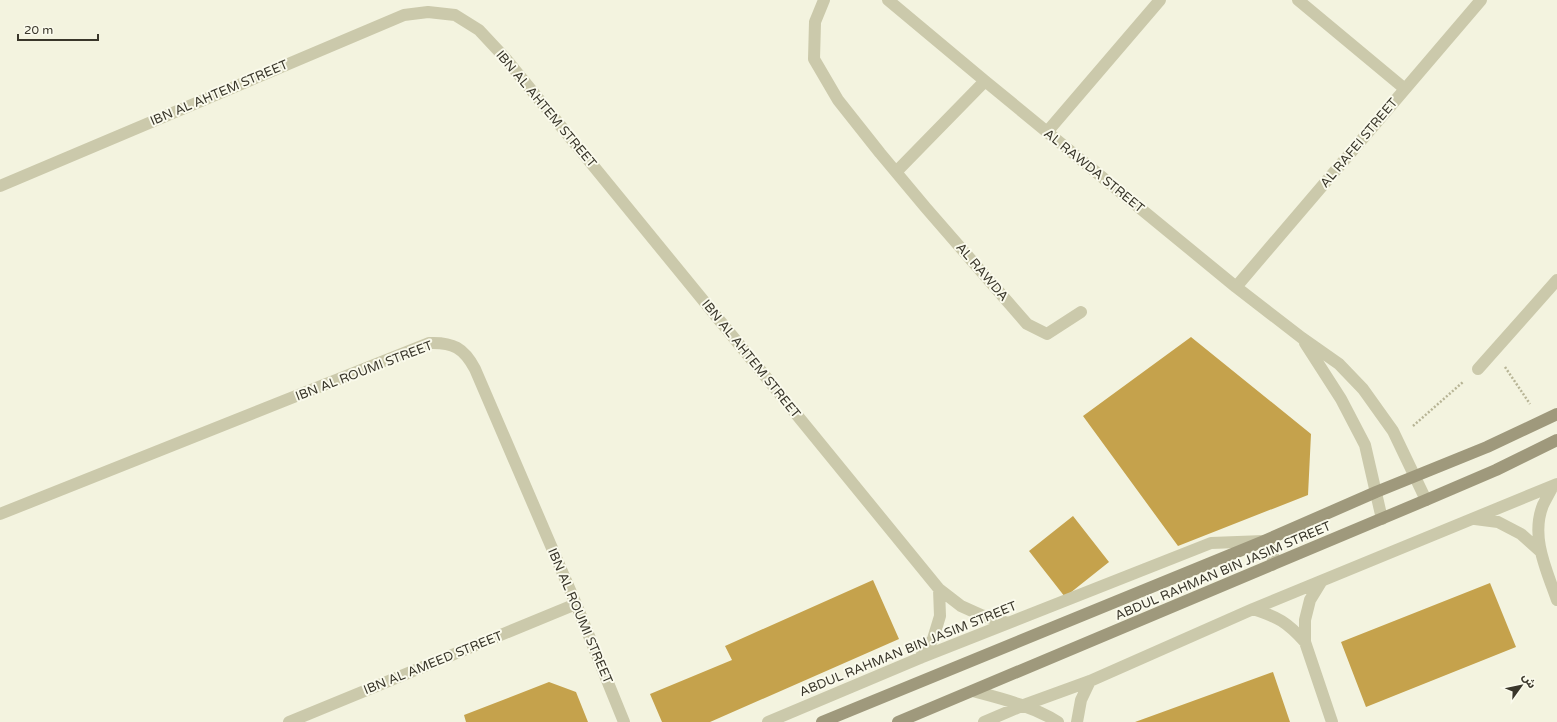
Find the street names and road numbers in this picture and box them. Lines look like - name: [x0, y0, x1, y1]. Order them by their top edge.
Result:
- street label: IBN AL AHTEM STREET: [492, 47, 600, 171]
- street label: IBN AL AHTEM STREET: [148, 57, 290, 129]
- street label: AL RAFEI STREET: [1317, 95, 1401, 191]
- street label: AL RAWDA STREET: [1041, 126, 1147, 216]
- street label: AL RAWDA: [952, 240, 1012, 305]
- street label: IBN AL AHTEM STREET: [698, 296, 804, 422]
- street label: IBN AL ROUMI STREET: [293, 337, 435, 405]
- street label: ABDUL RAHMAN BIN JASIM STREET: [1113, 518, 1334, 624]
- street label: IBN AL ROUMI STREET: [544, 546, 616, 686]
- street label: ABDUL RAHMAN BIN JASIM STREET: [797, 598, 1019, 700]
- street label: IBN AL AMEED STREET: [361, 628, 505, 698]

